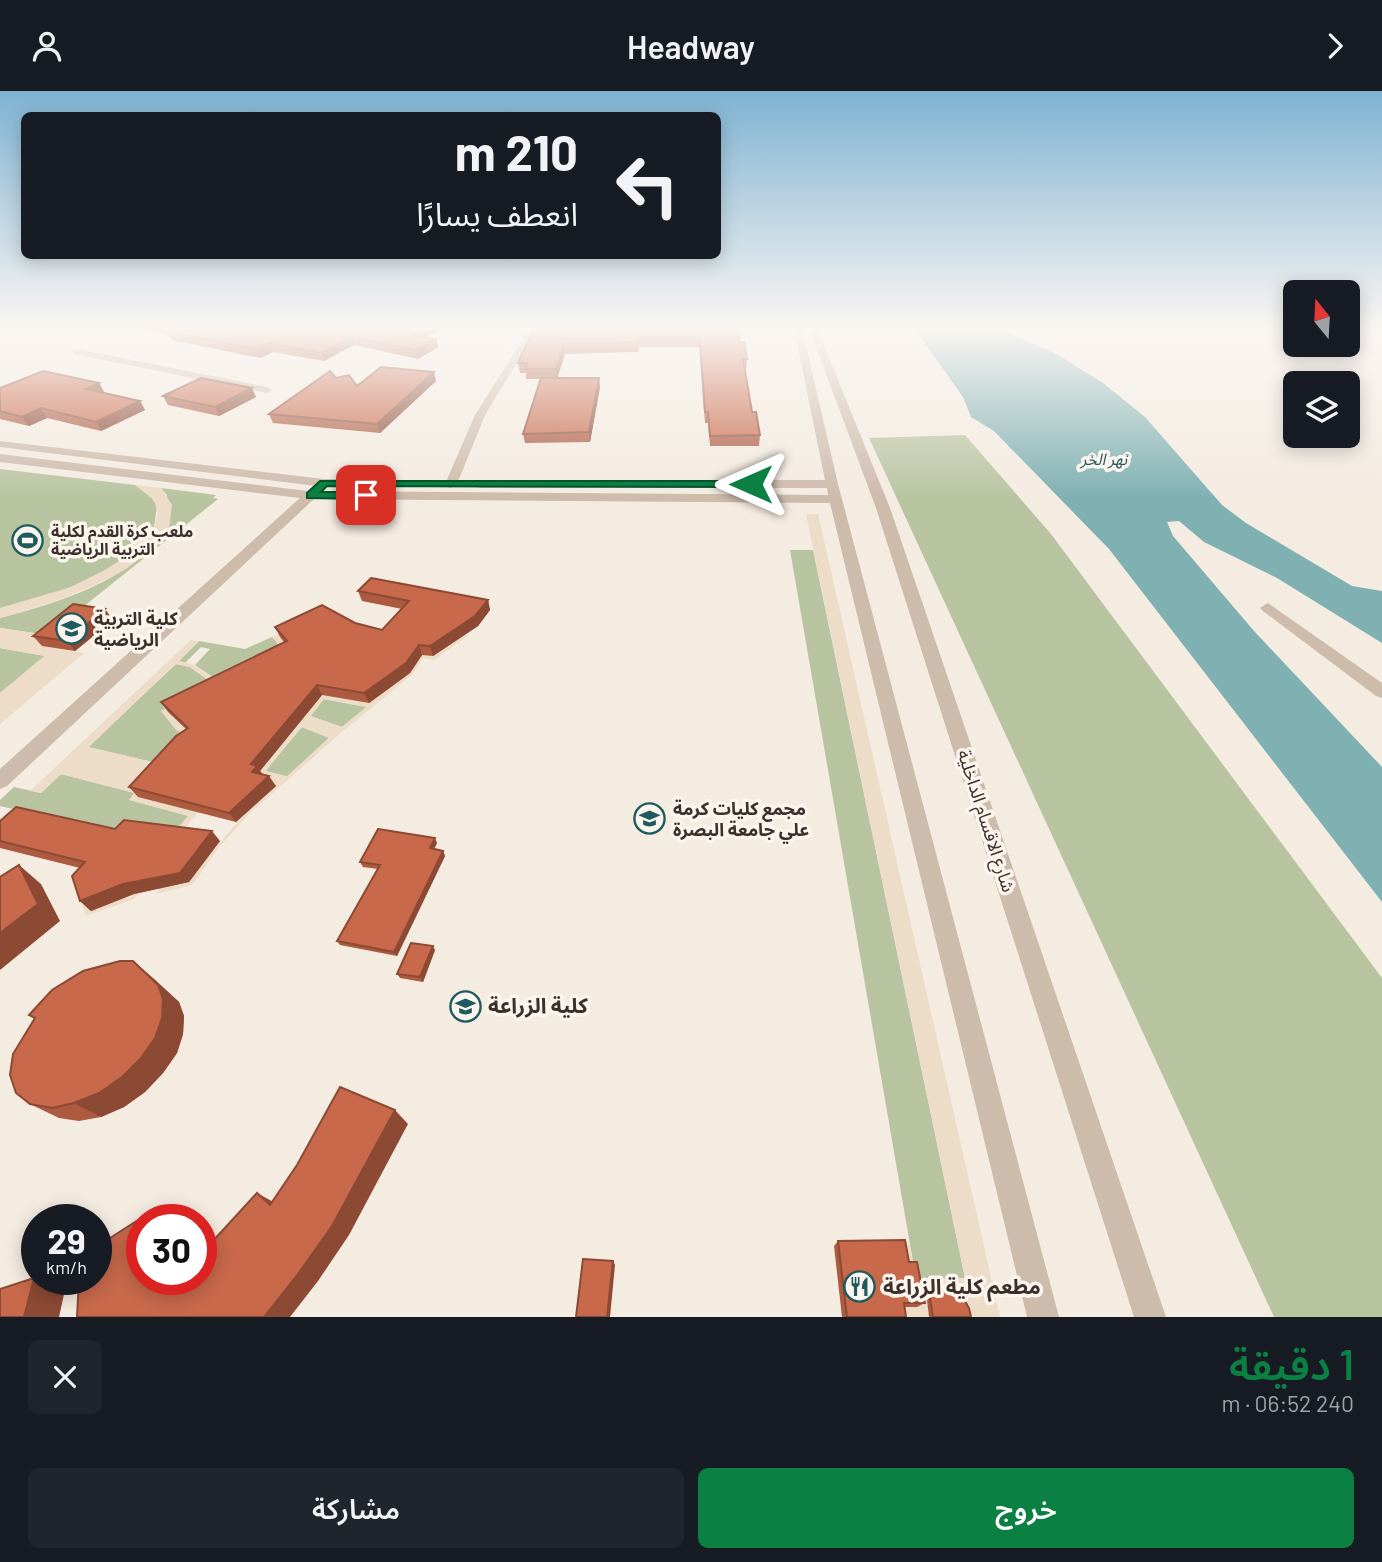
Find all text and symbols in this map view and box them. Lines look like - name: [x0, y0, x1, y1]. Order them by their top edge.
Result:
- icon: person: [28, 27, 66, 65]
- text: Headway: [627, 27, 755, 65]
- icon: forward: [1316, 27, 1354, 65]
- text: 210 m: [455, 122, 578, 181]
- icon: left: [602, 140, 693, 231]
- text: انعطف يسارًا: [416, 194, 578, 232]
- north arrow: [1283, 280, 1360, 357]
- map controls: [1283, 280, 1360, 448]
- button: layers: [1283, 371, 1360, 448]
- position arrow: [714, 447, 788, 521]
- water label: نهر الخر: [1079, 449, 1129, 469]
- pin: [336, 465, 396, 525]
- icon: arrive: [347, 476, 385, 514]
- place label: ملعب كرة القدم لكلية التربية الرياضية: [51, 521, 193, 559]
- sports icon: ملعب كرة القدم لكلية التربية الرياضية: [11, 523, 45, 557]
- place label: كلية التربية الرياضية: [94, 607, 178, 651]
- school or university icon: كلية التربية الرياضية: [54, 612, 88, 646]
- street label: شارع الاقسام الداخلية: [950, 747, 1020, 896]
- place label: مجمع كليات كرمة علي جامعة البصرة: [673, 797, 809, 844]
- school or university icon: مجمع كليات كرمة علي جامعة البصرة: [633, 802, 667, 836]
- school or university icon: كلية الزراعة: [448, 989, 482, 1023]
- place label: كلية الزراعة: [488, 992, 588, 1018]
- speed limit sign: 30: [126, 1204, 217, 1295]
- text: 29: [47, 1219, 86, 1261]
- text: km/h: [46, 1256, 87, 1278]
- restaurant icon: مطعم كلية الزراعة: [843, 1270, 877, 1304]
- place label: مطعم كلية الزراعة: [883, 1273, 1041, 1302]
- text: 1 دقيقة: [1229, 1338, 1354, 1388]
- button: close: [28, 1340, 102, 1414]
- text: 240 m · 06:52: [1222, 1389, 1354, 1417]
- button: مشاركة: [28, 1468, 684, 1548]
- button: خروج: [698, 1468, 1354, 1548]

